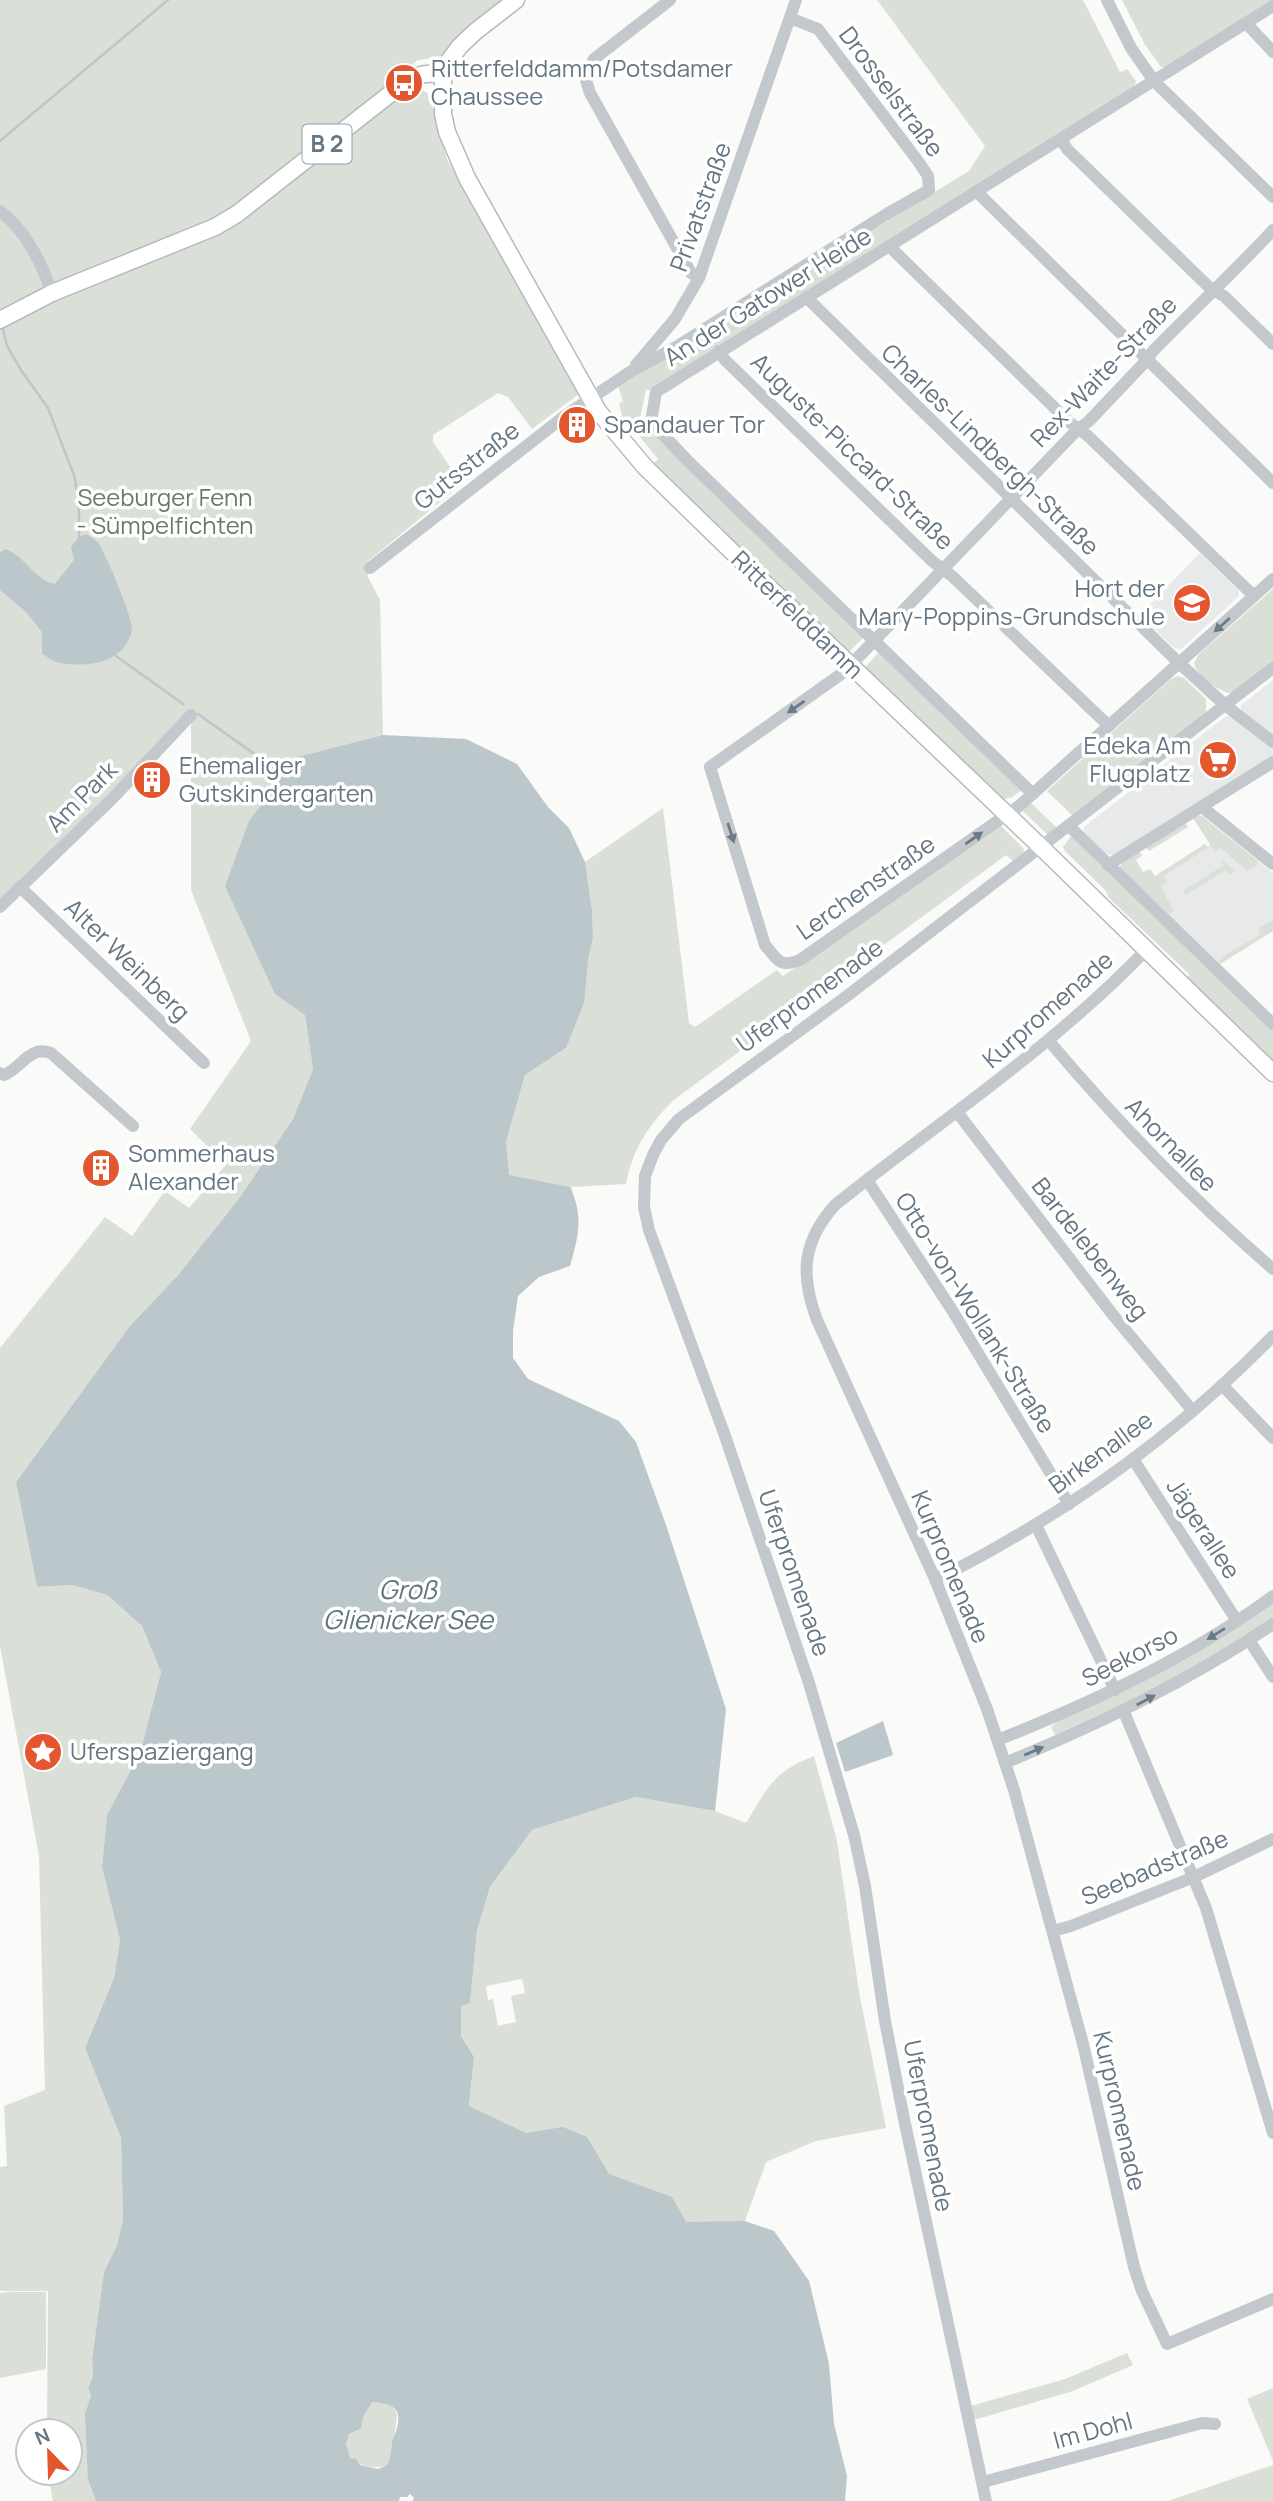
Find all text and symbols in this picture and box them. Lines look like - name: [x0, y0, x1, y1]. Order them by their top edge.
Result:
- street label: Drosselstraße: [832, 19, 952, 163]
- place label: Ritterfelddamm/Potsdamer Chaussee: [431, 51, 733, 112]
- bus stop icon: Ritterfelddamm/Potsdamer Chaussee: [383, 62, 425, 104]
- road number: B 2: [302, 125, 352, 164]
- street label: Privatstraße: [661, 137, 738, 276]
- street label: An der Gatower Heide: [657, 218, 877, 373]
- street label: Rex-Waite-Straße: [1022, 288, 1184, 454]
- street label: Charles-Lindbergh-Straße: [875, 336, 1107, 562]
- street label: Auguste-Piccard-Straße: [744, 345, 962, 557]
- building icon: Spandauer Tor: [556, 404, 598, 446]
- place label: Spandauer Tor: [604, 407, 765, 440]
- street label: Gutsstraße: [406, 413, 526, 516]
- park label: Seeburger Fenn - Sümpelfichten: [76, 480, 254, 541]
- street label: Ritterfelddamm: [725, 543, 871, 685]
- place label: Hort der Mary-Poppins-Grundschule: [858, 571, 1165, 632]
- school or university icon: Hort der Mary-Poppins-Grundschule: [1171, 582, 1213, 624]
- one-way arrow: [1213, 617, 1231, 633]
- one-way arrow: [787, 700, 805, 714]
- place label: Edeka Am Flugplatz: [1083, 728, 1191, 789]
- supermarket icon: Edeka Am Flugplatz: [1197, 739, 1239, 781]
- place label: Ehemaliger Gutskindergarten: [179, 748, 374, 809]
- street label: Am Park: [38, 752, 125, 839]
- building icon: Ehemaliger Gutskindergarten: [131, 759, 173, 801]
- one-way arrow: [726, 822, 736, 843]
- street label: Lerchenstraße: [789, 827, 941, 947]
- one-way arrow: [965, 832, 984, 845]
- street label: Alter Weinberg: [58, 890, 198, 1027]
- street label: Uferpromenade: [729, 930, 889, 1059]
- street label: Kurpromenade: [975, 943, 1119, 1075]
- street label: Ahornallee: [1119, 1090, 1225, 1198]
- place label: Sommerhaus Alexander: [128, 1136, 275, 1197]
- building icon: Sommerhaus Alexander: [80, 1147, 122, 1189]
- street label: Bardelebenweg: [1025, 1170, 1157, 1326]
- street label: Otto-von-Wollank-Straße: [889, 1186, 1064, 1439]
- street label: Birkenallee: [1041, 1403, 1159, 1501]
- street label: Jägerallee: [1160, 1472, 1249, 1585]
- street label: Uferpromenade: [751, 1485, 839, 1660]
- street label: Kurpromenade: [904, 1485, 998, 1648]
- water label: Groß Glienicker See: [323, 1571, 495, 1637]
- street label: Seekorso: [1076, 1617, 1183, 1694]
- one-way arrow: [1207, 1627, 1226, 1640]
- one-way arrow: [1136, 1694, 1156, 1706]
- place icon: Uferspaziergang: [22, 1731, 64, 1773]
- place label: Uferspaziergang: [70, 1734, 254, 1767]
- one-way arrow: [1023, 1746, 1044, 1757]
- street label: Seebadstraße: [1076, 1821, 1233, 1912]
- street label: Kurpromenade: [1086, 2028, 1155, 2194]
- street label: Uferpromenade: [897, 2037, 962, 2214]
- street label: Im Dohl: [1049, 2403, 1136, 2456]
- north arrow: [14, 2417, 84, 2487]
- text: N: [31, 2422, 54, 2451]

